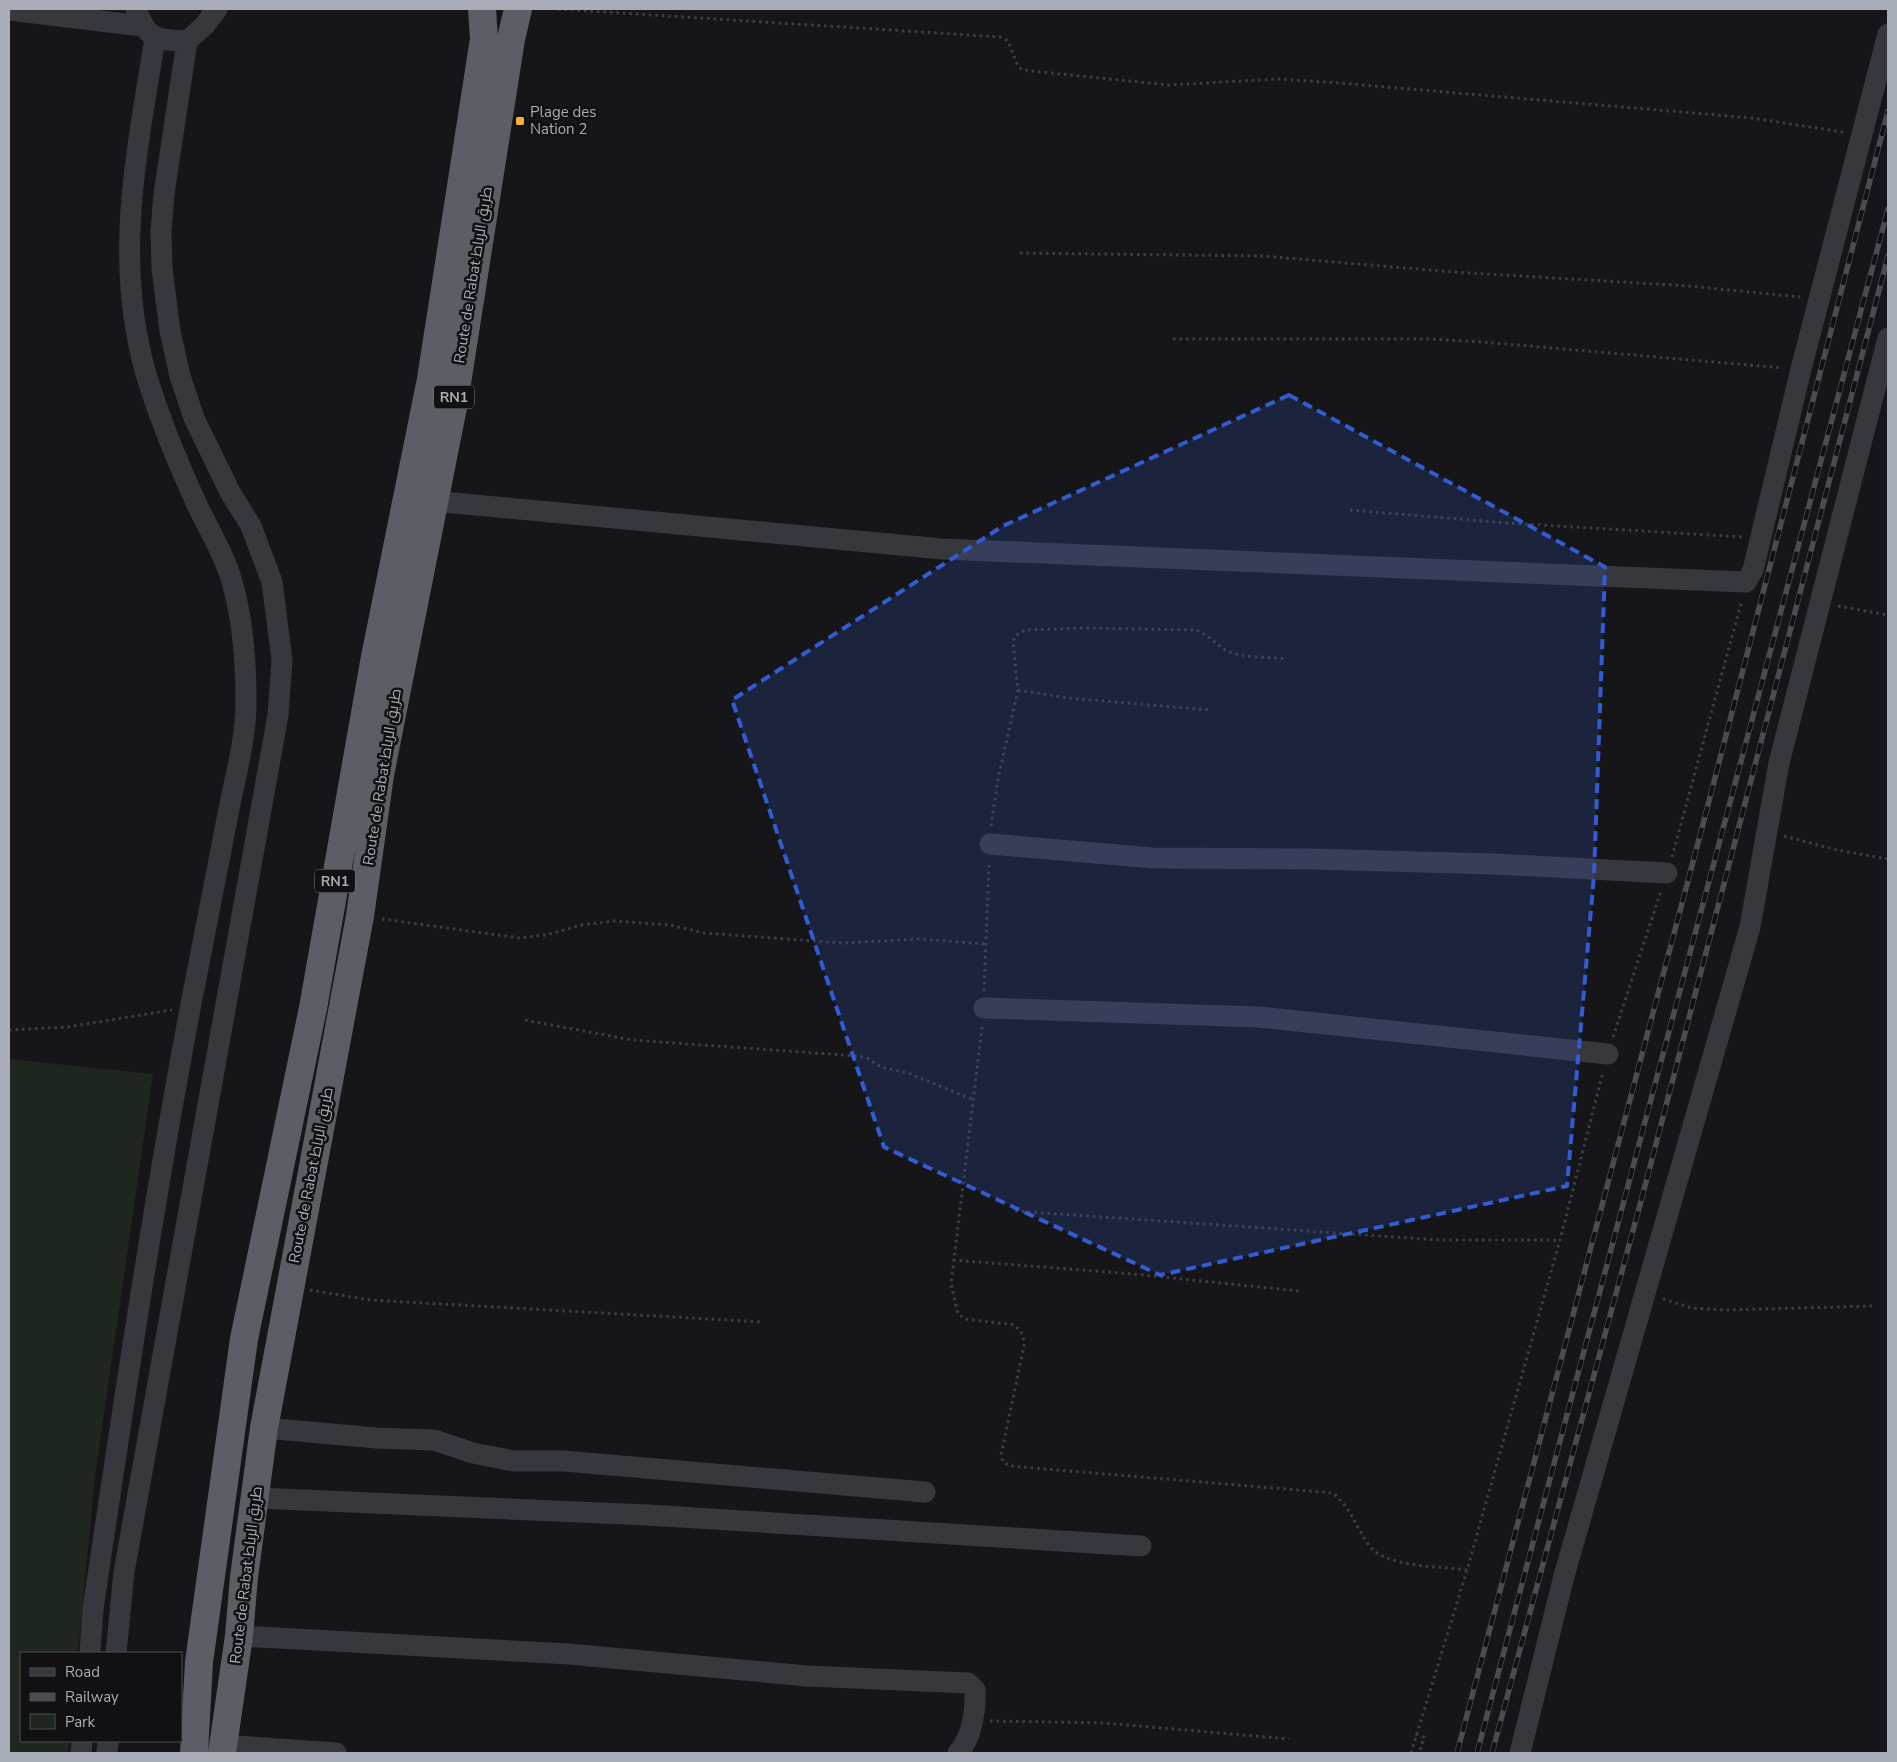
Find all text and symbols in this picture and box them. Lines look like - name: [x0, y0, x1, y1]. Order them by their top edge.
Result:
- place label: Plage des Nation 2: [530, 102, 596, 139]
- marker: Plage des Nation 2: [514, 115, 526, 127]
- street label: Route de Rabat طريق الرباط: [449, 185, 497, 365]
- road number: RN1: [434, 386, 474, 408]
- street label: Route de Rabat طريق الرباط: [358, 687, 406, 867]
- road number: RN1: [315, 869, 355, 892]
- street label: Route de Rabat طريق الرباط: [284, 1085, 338, 1265]
- street label: Route de Rabat طريق الرباط: [225, 1485, 267, 1665]
- legend: [20, 1652, 182, 1742]
- text: Road: [65, 1662, 100, 1682]
- text: Railway: [65, 1687, 119, 1707]
- text: Park: [65, 1712, 95, 1732]

